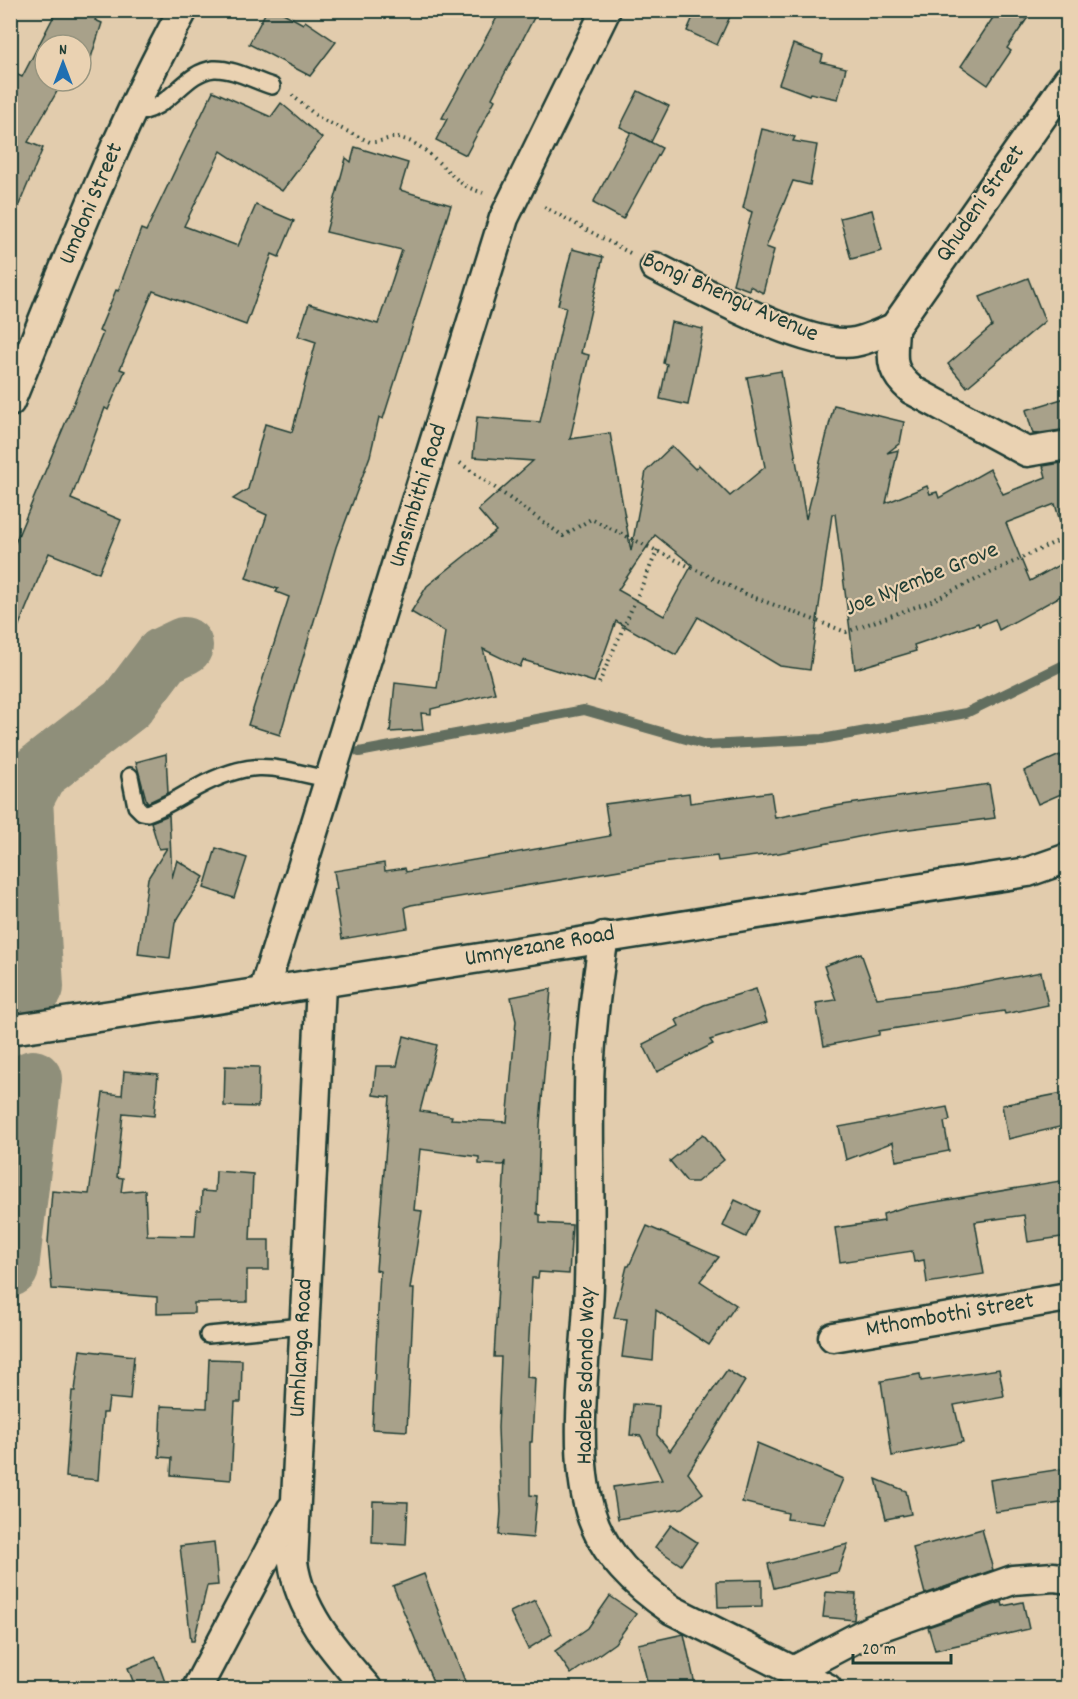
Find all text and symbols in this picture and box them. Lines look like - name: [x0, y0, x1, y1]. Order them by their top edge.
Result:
- north arrow: [33, 33, 93, 93]
- text: N: [59, 39, 67, 62]
- street label: Umdoni Street: [51, 138, 133, 270]
- street label: Qhudeni Street: [928, 138, 1034, 270]
- street label: Bongi Bhengu Avenue: [636, 244, 824, 352]
- street label: Umsimbithi Road: [381, 420, 457, 572]
- street label: Joe Nyembe Grove: [840, 534, 1004, 626]
- street label: Umnyezane Road: [462, 917, 618, 977]
- street label: Umhlanga Road: [281, 1278, 323, 1418]
- street label: Mthombothi Street: [863, 1284, 1037, 1348]
- street label: Hadebe Sdondo Way: [568, 1286, 606, 1465]
- scale bar: [853, 1627, 950, 1665]
- text: 20 m: [862, 1638, 896, 1663]

